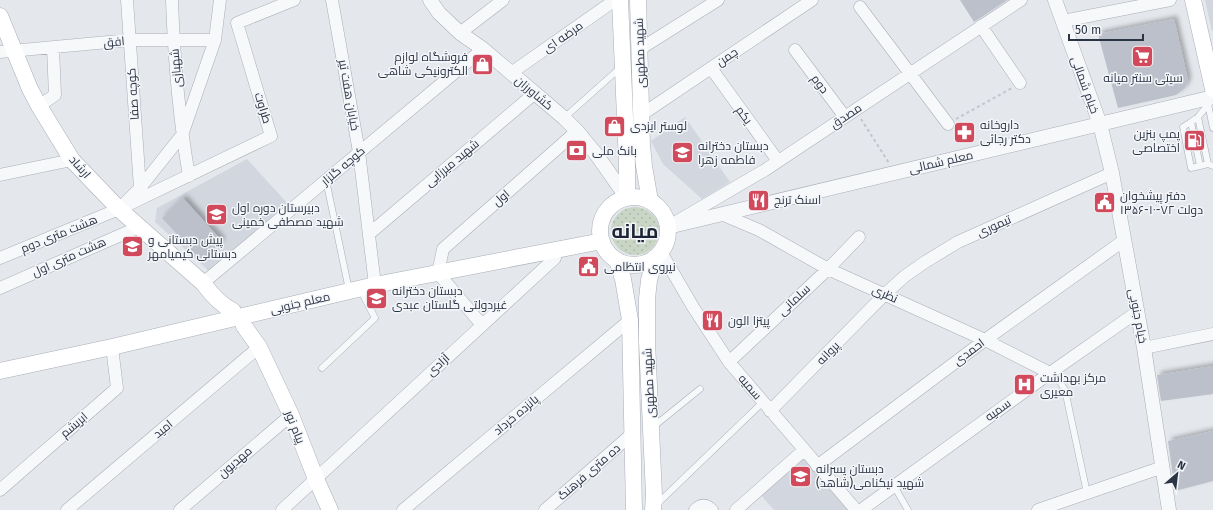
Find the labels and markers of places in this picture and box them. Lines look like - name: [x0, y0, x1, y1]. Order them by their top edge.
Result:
- supermarket icon: سیتی سنتر میانه: [1130, 44, 1156, 70]
- place label: فروشگاه لوازم الکترونیکی شاهی: [378, 50, 468, 78]
- shop icon: فروشگاه لوازم الکترونیکی شاهی: [470, 51, 496, 77]
- place label: سیتی سنتر میانه: [1103, 71, 1183, 85]
- shop icon: لوستر ایزدی: [601, 113, 627, 139]
- place label: داروخانه دکتر رجائی: [980, 118, 1031, 146]
- place label: لوستر ایزدی: [630, 119, 687, 133]
- pharmacy icon: داروخانه دکتر رجائی: [951, 119, 977, 145]
- place label: پمپ بنزین اختصاصی: [1132, 127, 1181, 155]
- fuel station icon: پمپ بنزین اختصاصی: [1182, 128, 1208, 154]
- bank icon: بانک ملی: [563, 138, 589, 164]
- place label: دبستان دخترانه فاطمه زهرا: [698, 139, 769, 167]
- school or university icon: دبستان دخترانه فاطمه زهرا: [670, 140, 696, 166]
- place label: بانک ملی: [592, 144, 637, 158]
- restaurant icon: اسنک ترنج: [746, 187, 772, 213]
- place label: دفتر پیشخوان دولت ۷۲-۱۰-۱۳۵۶: [1120, 189, 1203, 217]
- public building icon: دفتر پیشخوان دولت ۷۲-۱۰-۱۳۵۶: [1091, 190, 1117, 216]
- place label: اسنک ترنج: [774, 193, 821, 208]
- place label: دبیرستان دوره اول شهید مصطفی خمینی: [232, 201, 344, 229]
- school or university icon: دبیرستان دوره اول شهید مصطفی خمینی: [203, 202, 229, 228]
- place label: پیش دبستانی و دبستانی کیمیامهر: [147, 233, 237, 261]
- school or university icon: پیش دبستانی و دبستانی کیمیامهر: [119, 234, 145, 260]
- public building icon: نیروی انتظامی: [575, 254, 601, 280]
- place label: نیروی انتظامی: [604, 260, 676, 274]
- place label: دبستان دخترانه غیردولتی گلستان عبدی: [392, 284, 507, 312]
- school or university icon: دبستان دخترانه غیردولتی گلستان عبدی: [364, 285, 390, 311]
- restaurant icon: پیتزا الون: [699, 308, 725, 334]
- place label: پیتزا الون: [728, 314, 771, 330]
- place label: مرکز بهداشت معیری: [1040, 371, 1106, 399]
- hospital icon: مرکز بهداشت معیری: [1012, 372, 1038, 398]
- place label: دبستان پسرانه شهید نیکنامی(شاهد): [816, 462, 924, 490]
- school or university icon: دبستان پسرانه شهید نیکنامی(شاهد): [787, 463, 813, 489]

